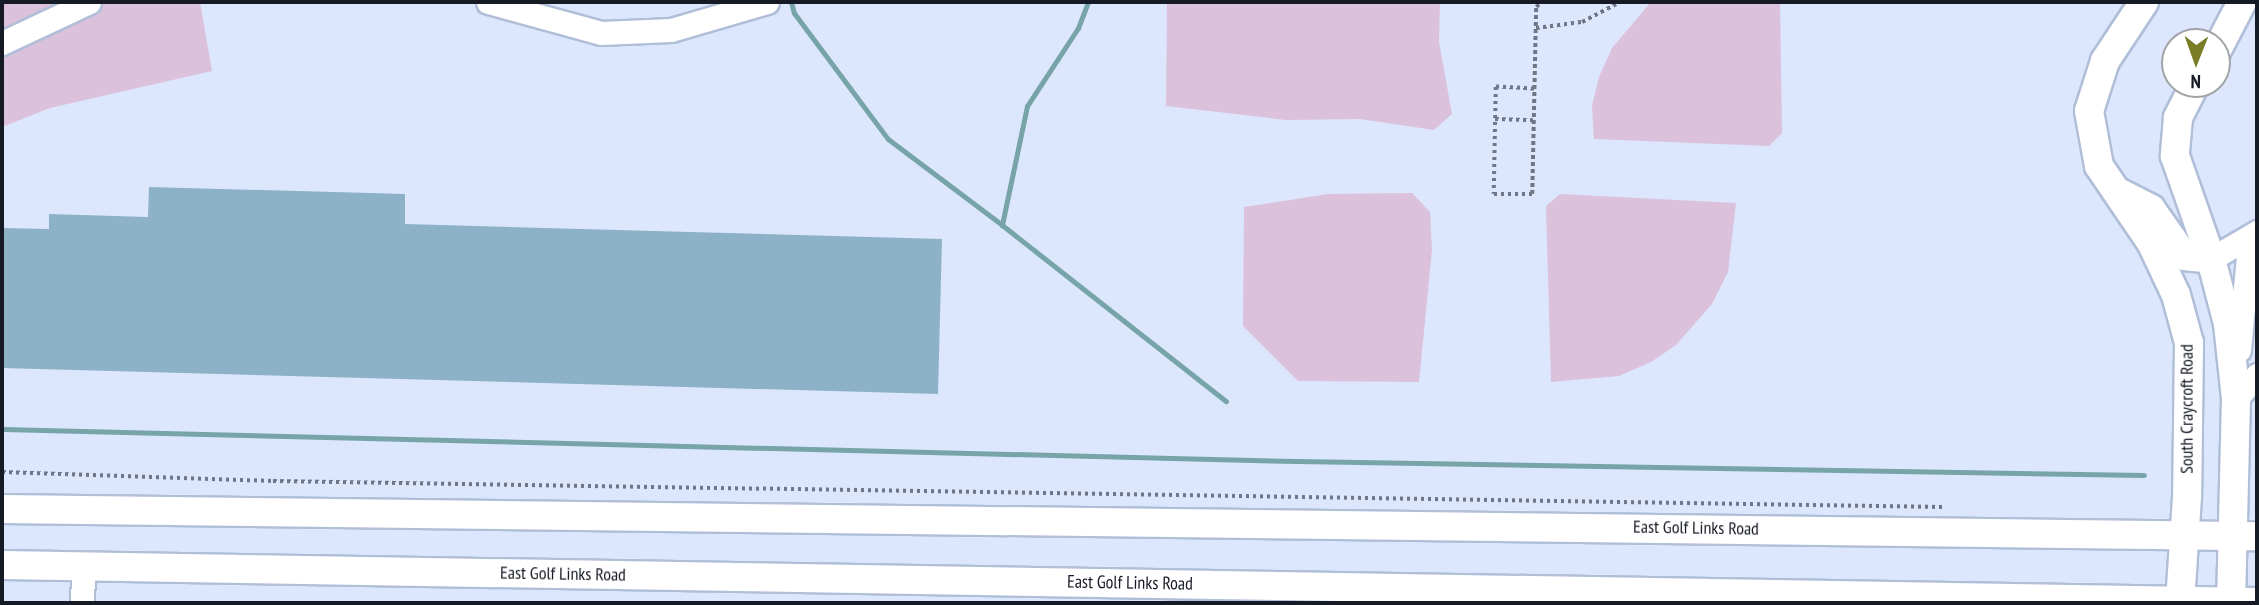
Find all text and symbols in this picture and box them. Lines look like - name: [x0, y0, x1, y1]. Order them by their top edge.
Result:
- north arrow: [2161, 28, 2231, 98]
- text: N: [2190, 70, 2201, 94]
- street label: South Craycroft Road: [2176, 344, 2198, 474]
- street label: East Golf Links Road: [1633, 516, 1759, 540]
- street label: East Golf Links Road: [500, 562, 626, 586]
- street label: East Golf Links Road: [1067, 571, 1193, 595]

